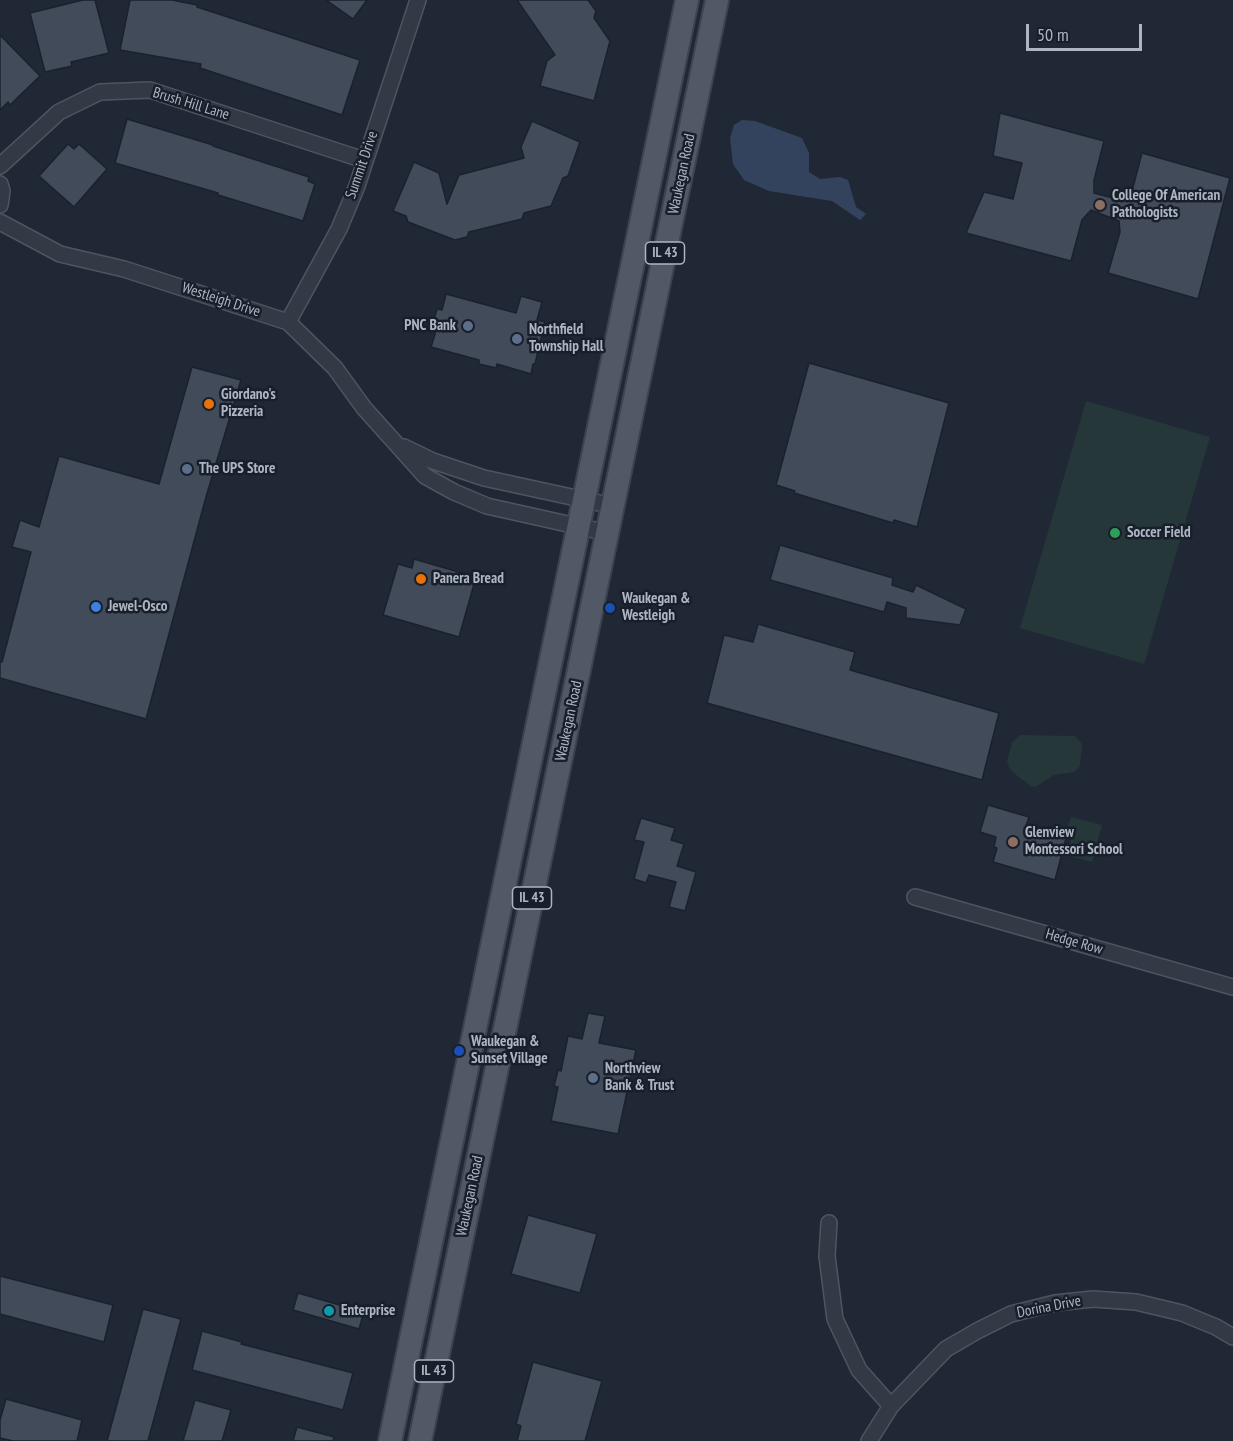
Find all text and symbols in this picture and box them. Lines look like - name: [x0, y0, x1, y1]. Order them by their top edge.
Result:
- scale bar: [1029, 12, 1144, 50]
- text: 50 m: [1037, 23, 1069, 46]
- street label: Brush Hill Lane: [151, 84, 231, 124]
- street label: Summit Drive: [342, 129, 382, 201]
- street label: Waukegan Road: [665, 132, 699, 216]
- place label: College Of American Pathologists: [1112, 187, 1220, 222]
- marker: College Of American Pathologists: [1093, 198, 1107, 212]
- road number: IL 43: [646, 242, 684, 264]
- street label: Westleigh Drive: [180, 279, 262, 321]
- place label: PNC Bank: [404, 317, 456, 335]
- marker: PNC Bank: [461, 319, 475, 333]
- place label: Northfield Township Hall: [529, 321, 603, 356]
- marker: Northfield Township Hall: [510, 332, 524, 346]
- place label: Giordano's Pizzeria: [221, 386, 276, 421]
- marker: Giordano's Pizzeria: [202, 397, 216, 411]
- place label: The UPS Store: [199, 460, 275, 478]
- marker: The UPS Store: [180, 462, 194, 476]
- place label: Soccer Field: [1127, 524, 1191, 542]
- marker: Soccer Field: [1108, 526, 1122, 540]
- place label: Panera Bread: [433, 570, 504, 588]
- marker: Panera Bread: [414, 572, 428, 586]
- place label: Waukegan & Westleigh: [622, 590, 690, 625]
- place label: Jewel-Osco: [108, 598, 167, 616]
- marker: Jewel-Osco: [89, 600, 103, 614]
- marker: Waukegan & Westleigh: [603, 601, 617, 615]
- street label: Waukegan Road: [552, 679, 586, 763]
- place label: Glenview Montessori School: [1025, 824, 1123, 859]
- marker: Glenview Montessori School: [1006, 835, 1020, 849]
- road number: IL 43: [512, 887, 552, 909]
- street label: Hedge Row: [1043, 925, 1105, 959]
- place label: Waukegan & Sunset Village: [471, 1033, 548, 1068]
- marker: Waukegan & Sunset Village: [452, 1044, 466, 1058]
- place label: Northview Bank & Trust: [605, 1060, 674, 1095]
- marker: Northview Bank & Trust: [586, 1071, 600, 1085]
- street label: Waukegan Road: [453, 1154, 487, 1238]
- street label: Dorina Drive: [1016, 1292, 1082, 1322]
- place label: Enterprise: [341, 1302, 396, 1320]
- marker: Enterprise: [322, 1304, 336, 1318]
- road number: IL 43: [414, 1360, 454, 1382]

